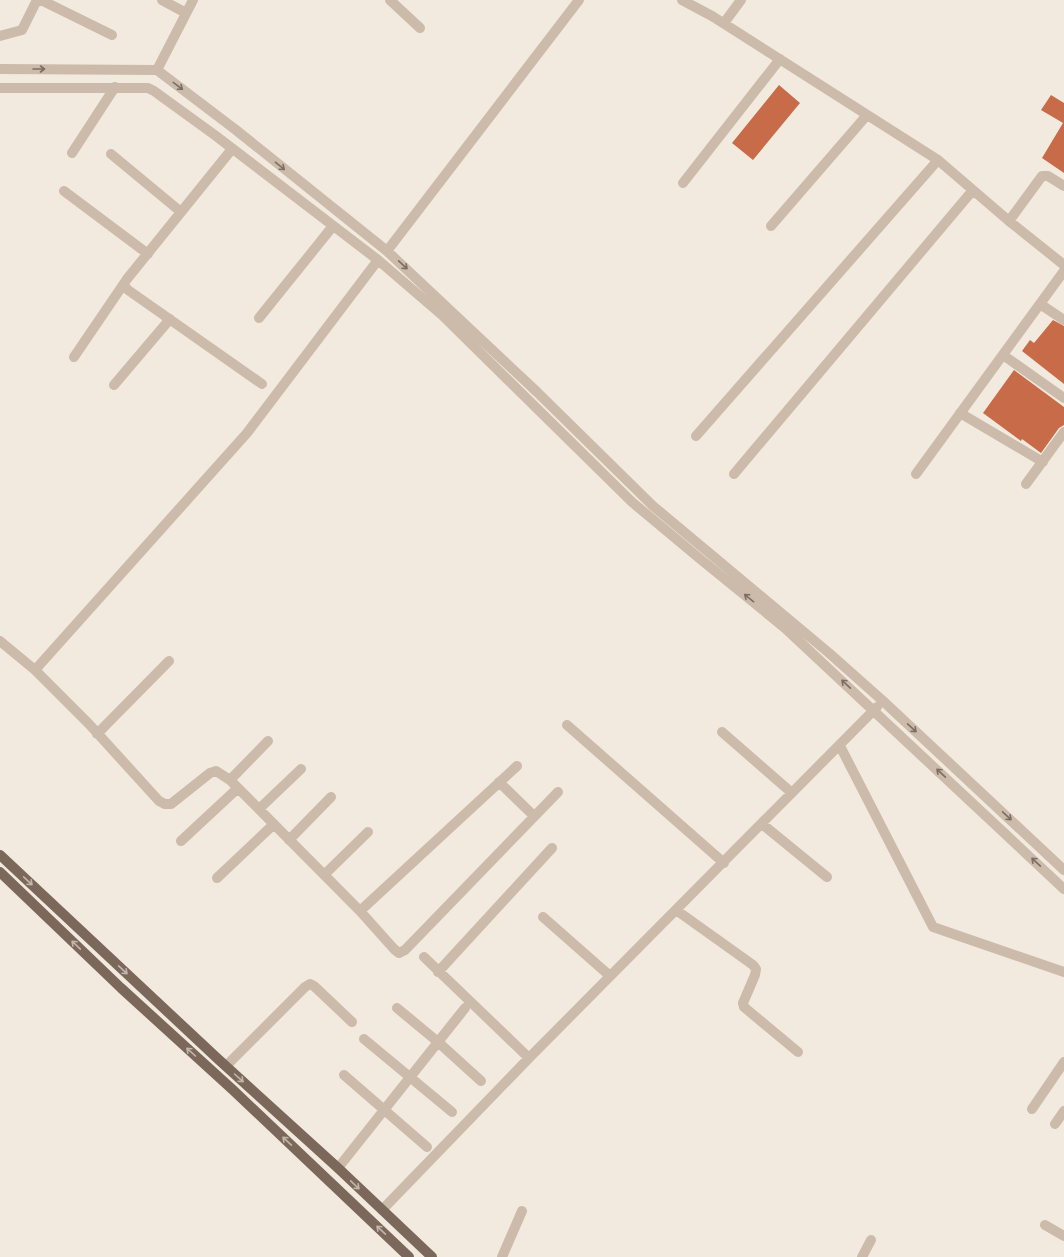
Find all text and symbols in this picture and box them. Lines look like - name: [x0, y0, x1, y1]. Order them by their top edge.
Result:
- one-way arrow: [32, 65, 45, 73]
- one-way arrow: [172, 82, 183, 90]
- one-way arrow: [275, 161, 286, 170]
- one-way arrow: [398, 261, 408, 270]
- one-way arrow: [743, 594, 754, 603]
- one-way arrow: [841, 680, 851, 689]
- one-way arrow: [907, 723, 917, 732]
- one-way arrow: [936, 768, 946, 778]
- one-way arrow: [1002, 812, 1012, 821]
- one-way arrow: [1031, 858, 1041, 867]
- one-way arrow: [23, 877, 34, 886]
- one-way arrow: [71, 940, 81, 950]
- one-way arrow: [118, 965, 128, 975]
- one-way arrow: [186, 1048, 197, 1057]
- one-way arrow: [234, 1073, 244, 1083]
- one-way arrow: [282, 1136, 292, 1146]
- one-way arrow: [350, 1180, 360, 1190]
- one-way arrow: [376, 1226, 386, 1235]

